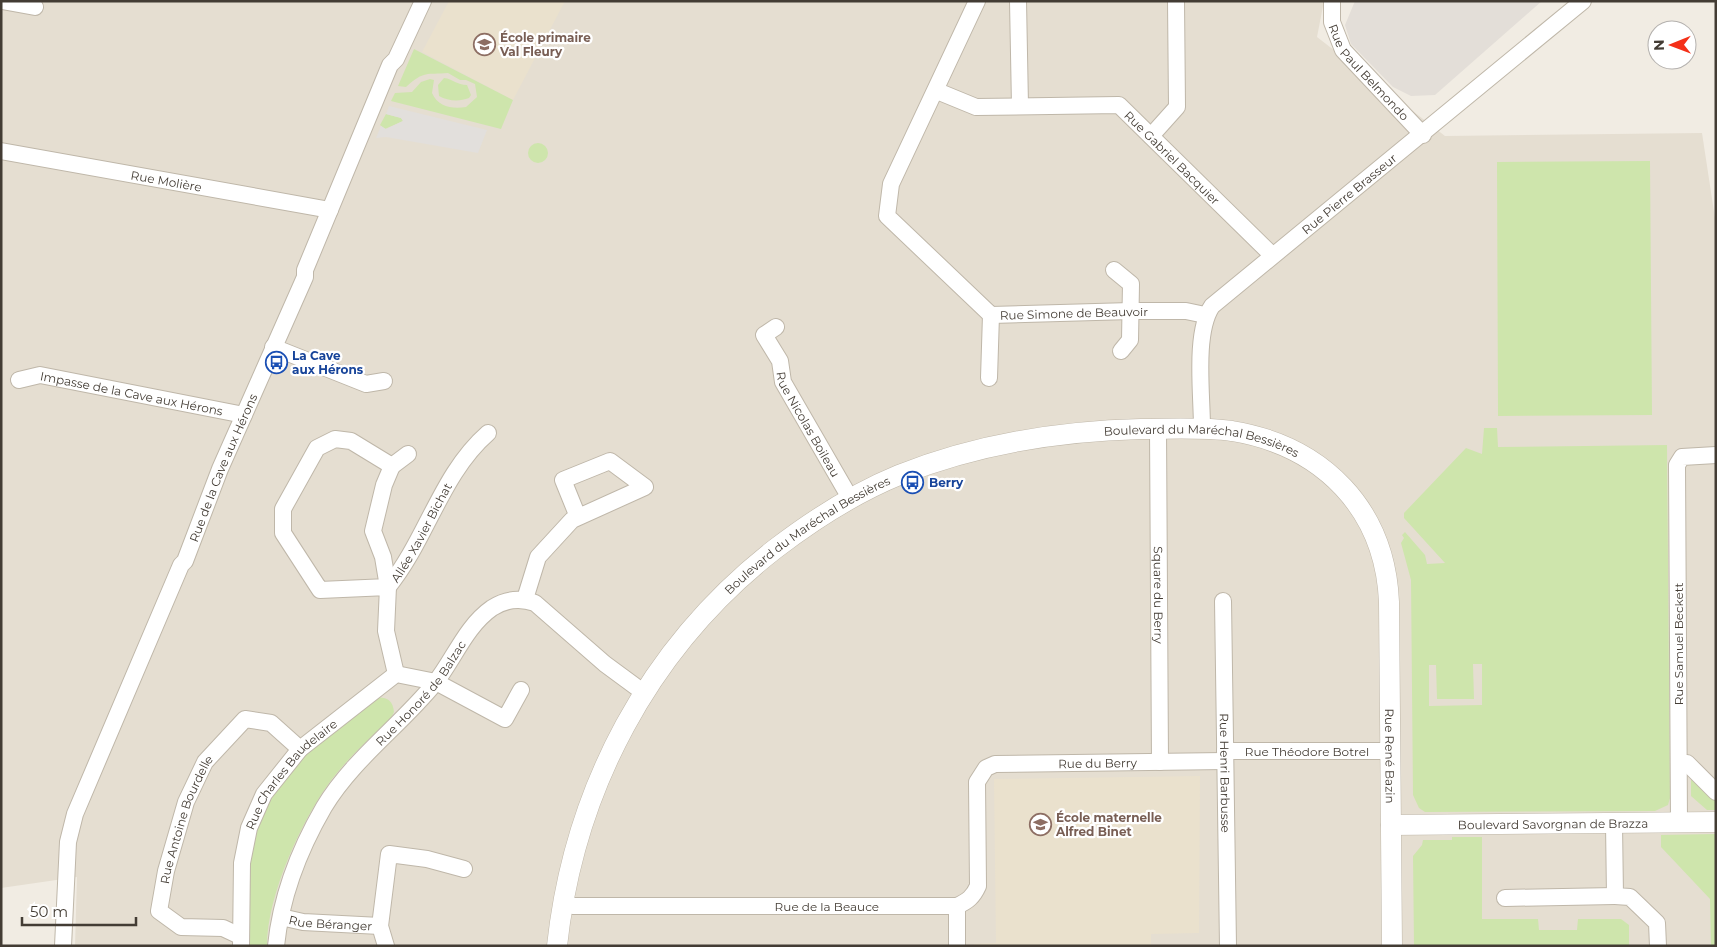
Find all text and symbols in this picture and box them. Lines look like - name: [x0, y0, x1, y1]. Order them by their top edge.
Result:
- north arrow: [1647, 20, 1697, 70]
- street label: Rue Paul Belmondo: [1326, 22, 1412, 123]
- place label: École primaire Val Fleury: [499, 30, 591, 59]
- school or university icon: École primaire Val Fleury: [472, 32, 496, 56]
- text: N: [1650, 39, 1668, 51]
- street label: Rue Gabriel Bacquier: [1122, 107, 1223, 208]
- street label: Rue Pierre Brasseur: [1298, 150, 1399, 237]
- street label: Rue Molière: [130, 167, 203, 194]
- street label: Rue Simone de Beauvoir: [1000, 303, 1148, 322]
- place label: La Cave aux Hérons: [292, 348, 364, 377]
- bus stop icon: La Cave aux Hérons: [264, 350, 288, 374]
- street label: Impasse de la Cave aux Hérons: [39, 368, 224, 418]
- street label: Rue Nicolas Boileau: [774, 370, 844, 480]
- street label: Rue de la Cave aux Hérons: [185, 391, 260, 544]
- street label: Boulevard du Maréchal Bessières: [1103, 421, 1302, 460]
- bus stop icon: Berry: [901, 470, 925, 494]
- street label: Boulevard du Maréchal Bessières: [721, 472, 892, 597]
- place label: Berry: [929, 475, 964, 490]
- street label: Allée Xavier Bichat: [387, 480, 455, 585]
- street label: Square du Berry: [1151, 546, 1167, 644]
- street label: Rue Samuel Beckett: [1671, 583, 1686, 705]
- street label: Rue Honoré de Balzac: [372, 637, 469, 749]
- street label: Rue René Bazin: [1382, 708, 1398, 804]
- street label: Rue Henri Barbusse: [1217, 713, 1234, 833]
- street label: Rue Charles Baudelaire: [242, 716, 340, 832]
- street label: Rue Théodore Botrel: [1245, 744, 1369, 759]
- street label: Rue Antoine Bourdelle: [156, 751, 216, 885]
- street label: Rue du Berry: [1058, 755, 1138, 771]
- place label: École maternelle Alfred Binet: [1055, 810, 1162, 839]
- school or university icon: École maternelle Alfred Binet: [1028, 812, 1052, 836]
- street label: Boulevard Savorgnan de Brazza: [1458, 815, 1648, 832]
- scale bar: [22, 894, 136, 926]
- street label: Rue de la Beauce: [775, 899, 879, 914]
- text: 50 m: [30, 902, 68, 921]
- street label: Rue Béranger: [287, 912, 373, 933]

